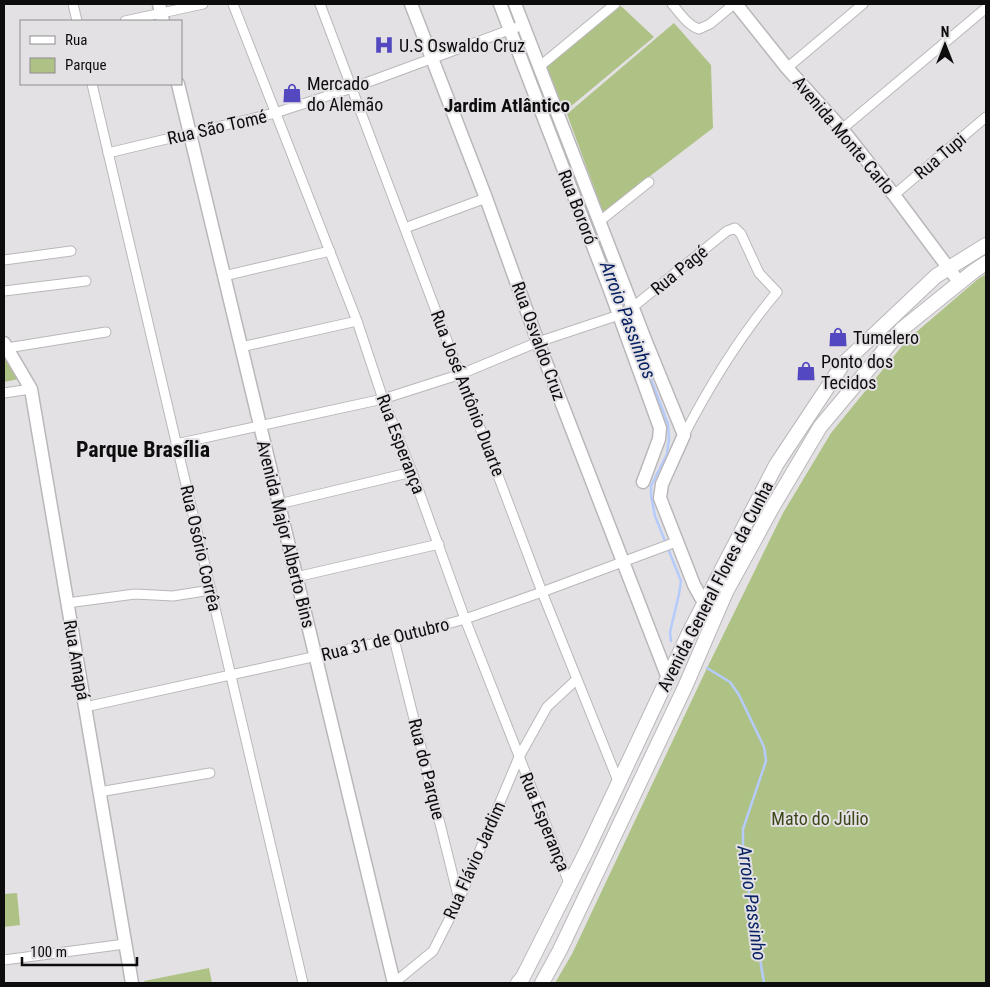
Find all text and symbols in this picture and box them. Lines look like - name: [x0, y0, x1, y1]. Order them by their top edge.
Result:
- legend: [20, 20, 182, 85]
- north arrow: [920, 20, 970, 70]
- text: N: [941, 24, 949, 40]
- text: Rua: [65, 31, 87, 49]
- hospital icon: U.S Oswaldo Cruz: [373, 34, 395, 56]
- place label: U.S Oswaldo Cruz: [399, 35, 525, 56]
- text: Parque: [65, 56, 107, 74]
- street label: Avenida Monte Carlo: [789, 72, 899, 198]
- place label: Mercado do Alemão: [307, 73, 383, 115]
- shop icon: Mercado do Alemão: [281, 82, 303, 104]
- district label: Jardim Atlântico: [444, 94, 570, 117]
- street label: Rua São Tomé: [165, 105, 269, 149]
- street label: Rua Tupi: [910, 128, 970, 184]
- street label: Rua Bororó: [554, 167, 602, 247]
- street label: Rua Pagé: [646, 241, 712, 299]
- water label: Arroio Passinhos: [595, 257, 661, 382]
- street label: Rua Osvaldo Cruz: [508, 279, 570, 403]
- street label: Rua José Antônio Duarte: [427, 307, 509, 479]
- shop icon: Tumelero: [827, 326, 849, 348]
- place label: Tumelero: [853, 327, 919, 348]
- place label: Ponto dos Tecidos: [821, 351, 893, 393]
- shop icon: Ponto dos Tecidos: [795, 360, 817, 382]
- street label: Rua Esperança: [372, 391, 430, 497]
- district label: Parque Brasília: [76, 437, 210, 462]
- street label: Avenida Major Alberto Bins: [253, 438, 319, 630]
- street label: Avenida General Flores da Cunha: [653, 477, 777, 695]
- street label: Rua Osório Corrêa: [176, 483, 226, 613]
- street label: Rua 31 de Outubro: [319, 613, 451, 665]
- street label: Rua Amapá: [60, 618, 94, 702]
- street label: Rua do Parque: [404, 716, 450, 822]
- street label: Rua Esperança: [516, 769, 574, 875]
- street label: Rua Flávio Jardim: [439, 798, 509, 922]
- park label: Mato do Júlio: [771, 808, 869, 829]
- water label: Arroio Passinho: [732, 843, 771, 962]
- scale bar: [22, 934, 138, 966]
- text: 100 m: [30, 943, 67, 961]

